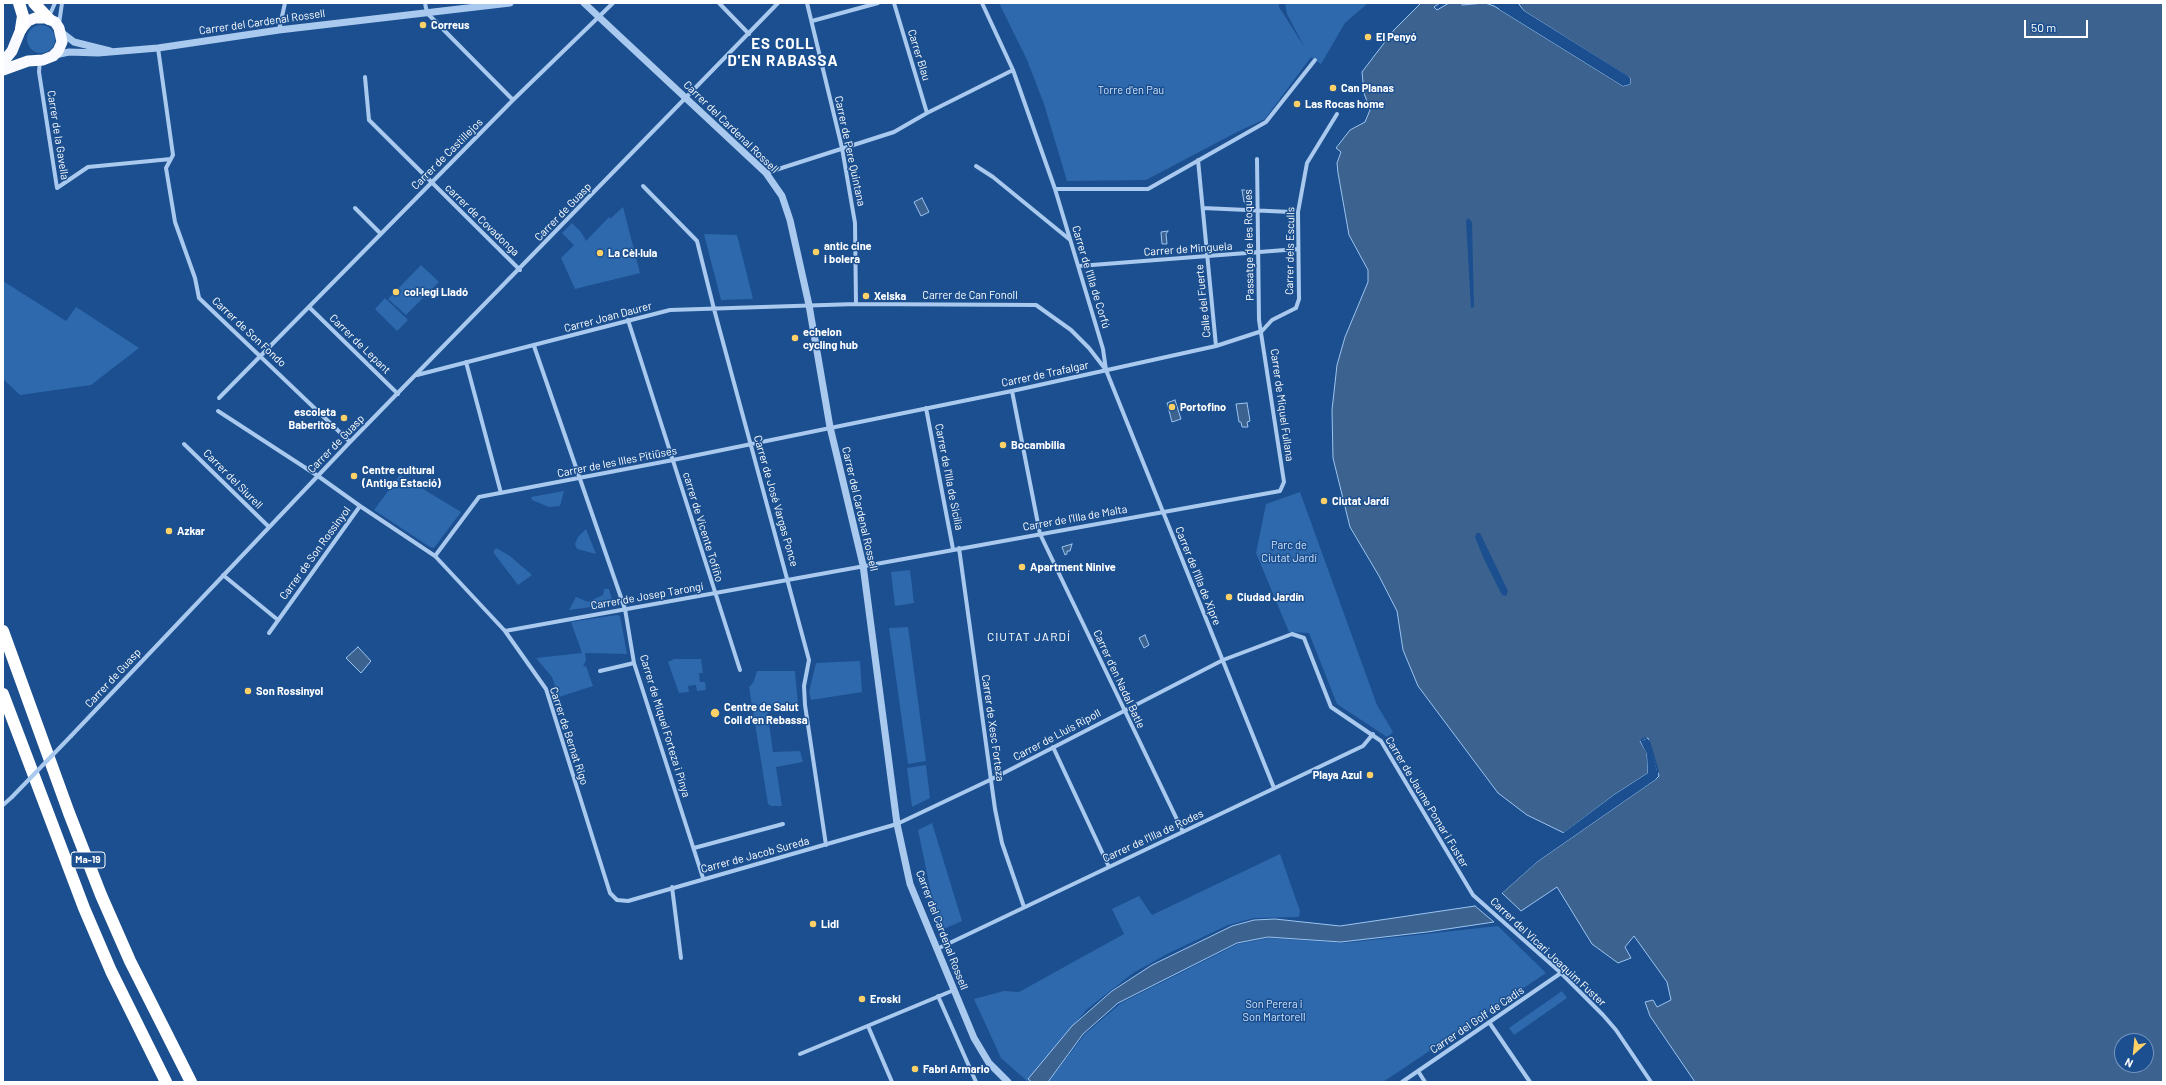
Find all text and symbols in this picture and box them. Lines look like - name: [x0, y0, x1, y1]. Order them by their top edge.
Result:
- street label: Carrer del Cardenal Rossell: [198, 7, 326, 37]
- scale bar: [2026, 12, 2090, 38]
- place label: Correus: [431, 18, 470, 32]
- marker: Correus: [418, 20, 428, 30]
- text: 50 m: [2031, 20, 2056, 34]
- street label: Carrer Blau: [905, 28, 933, 82]
- place label: El Penyó: [1376, 30, 1417, 44]
- marker: El Penyó: [1363, 32, 1373, 42]
- district label: ES COLL D'EN RABASSA: [727, 35, 839, 70]
- street label: Carrer del Cardenal Rossell: [681, 78, 781, 176]
- place label: Can Planas: [1341, 81, 1394, 95]
- park label: Torre d'en Pau: [1098, 83, 1164, 97]
- marker: Can Planas: [1328, 83, 1338, 93]
- street label: Carrer de la Gavella: [44, 89, 72, 181]
- street label: Carrer de Pere Quintana: [832, 95, 868, 207]
- place label: Las Rocas home: [1305, 97, 1384, 111]
- marker: Las Rocas home: [1292, 99, 1302, 109]
- street label: Carrer de Castillejos: [409, 116, 485, 192]
- street label: Carrer de Guasp: [532, 180, 594, 244]
- street label: carrer de Covadonga: [442, 181, 522, 259]
- street label: Passatge de les Roques: [1241, 189, 1257, 301]
- street label: Carrer dels Esculls: [1283, 207, 1297, 295]
- street label: Carrer de l'Illa de Corfú: [1069, 224, 1113, 330]
- place label: antic cine i bolera: [824, 239, 872, 265]
- street label: Carrer de Minguela: [1143, 239, 1233, 259]
- place label: La Cèl·lula: [608, 246, 657, 260]
- marker: antic cine i bolera: [811, 247, 821, 257]
- marker: La Cèl·lula: [595, 248, 605, 258]
- street label: Calle del Fuerte: [1193, 264, 1213, 338]
- place label: col·legi Lladó: [404, 285, 468, 299]
- marker: col·legi Lladó: [391, 287, 401, 297]
- street label: Carrer de Can Fonoll: [922, 288, 1018, 302]
- place label: Xelska: [874, 289, 906, 303]
- marker: Xelska: [861, 291, 871, 301]
- street label: Carrer de Son Fondo: [209, 294, 289, 370]
- street label: Carrer Joan Daurer: [563, 299, 653, 335]
- street label: Carrer de Lepant: [327, 311, 393, 377]
- place label: echelon cycling hub: [803, 325, 858, 351]
- marker: echelon cycling hub: [790, 333, 800, 343]
- street label: Carrer de Miquel Fullana: [1268, 348, 1296, 462]
- street label: Carrer de Trafalgar: [1000, 358, 1090, 390]
- place label: Portofino: [1180, 400, 1226, 414]
- marker: Portofino: [1167, 402, 1177, 412]
- place label: escoleta Baberitos: [288, 405, 336, 431]
- street label: Carrer de Guasp: [305, 412, 367, 476]
- marker: escoleta Baberitos: [339, 413, 349, 423]
- street label: Carrer de l'Illa de Sicília: [932, 423, 966, 531]
- street label: Carrer de José Vargas Ponce: [751, 434, 801, 568]
- place label: Bocambilia: [1011, 438, 1065, 452]
- marker: Bocambilia: [998, 440, 1008, 450]
- street label: Carrer de les Illes Pitiüses: [556, 444, 678, 480]
- street label: Carrer del Siurell: [200, 446, 266, 512]
- street label: Carrer del Cardenal Rossell: [839, 446, 881, 572]
- place label: Centre cultural (Antiga Estació): [362, 463, 441, 489]
- street label: carrer de Vicente Tofiño: [680, 470, 726, 584]
- marker: Centre cultural (Antiga Estació): [349, 471, 359, 481]
- place label: Ciutat Jardí: [1332, 494, 1389, 508]
- marker: Ciutat Jardí: [1319, 496, 1329, 506]
- street label: Carrer de l'Illa de Malta: [1022, 502, 1128, 534]
- street label: Carrer de Son Rossinyol: [277, 504, 353, 602]
- place label: Azkar: [177, 524, 205, 538]
- street label: Carrer de l'Illa de Xipre: [1172, 525, 1224, 627]
- marker: Azkar: [164, 526, 174, 536]
- park label: Parc de Ciutat Jardí: [1261, 538, 1317, 564]
- place label: Apartment Ninive: [1030, 560, 1116, 574]
- marker: Apartment Ninive: [1017, 562, 1027, 572]
- street label: Carrer de Josep Tarongí: [590, 580, 704, 612]
- place label: Ciudad Jardín: [1237, 590, 1304, 604]
- marker: Ciudad Jardín: [1224, 592, 1234, 602]
- street label: Carrer d'en Nadal Batle: [1090, 628, 1148, 730]
- district label: CIUTAT JARDÍ: [987, 630, 1071, 644]
- street label: Carrer de Guasp: [82, 646, 144, 710]
- street label: Carrer de Miquel Forteza i Pinya: [637, 653, 693, 799]
- street label: Carrer de Xesc Forteza: [979, 674, 1007, 782]
- place label: Son Rossinyol: [256, 684, 323, 698]
- street label: Carrer de Bernat Rigo: [547, 685, 591, 787]
- marker: Son Rossinyol: [243, 686, 253, 696]
- place label: Centre de Salut Coll d'en Rebassa: [724, 700, 808, 726]
- street label: Carrer de Lluís Ripoll: [1011, 706, 1103, 764]
- marker: Centre de Salut Coll d'en Rebassa: [709, 707, 721, 719]
- street label: Carrer de Jaume Pomar i Fuster: [1383, 734, 1471, 870]
- place label: Playa Azul: [1313, 768, 1362, 782]
- marker: Playa Azul: [1365, 770, 1375, 780]
- street label: Carrer de l'Illa de Rodes: [1100, 807, 1206, 865]
- street label: Carrer de Jacob Sureda: [699, 834, 811, 876]
- road number: Ma-19: [71, 852, 105, 868]
- street label: Carrer del Cardenal Rossell: [913, 868, 971, 992]
- street label: Carrer del Vicari Joaquim Fuster: [1487, 895, 1609, 1009]
- place label: Lidl: [821, 917, 839, 931]
- marker: Lidl: [808, 919, 818, 929]
- street label: Carrer del Golf de Cadis: [1427, 984, 1527, 1056]
- place label: Eroski: [870, 992, 901, 1006]
- marker: Eroski: [857, 994, 867, 1004]
- park label: Son Perera i Son Martorell: [1243, 997, 1305, 1023]
- north arrow: [2114, 1033, 2154, 1073]
- text: N: [2123, 1056, 2135, 1071]
- place label: Fabri Armario: [923, 1062, 990, 1076]
- marker: Fabri Armario: [910, 1064, 920, 1074]

